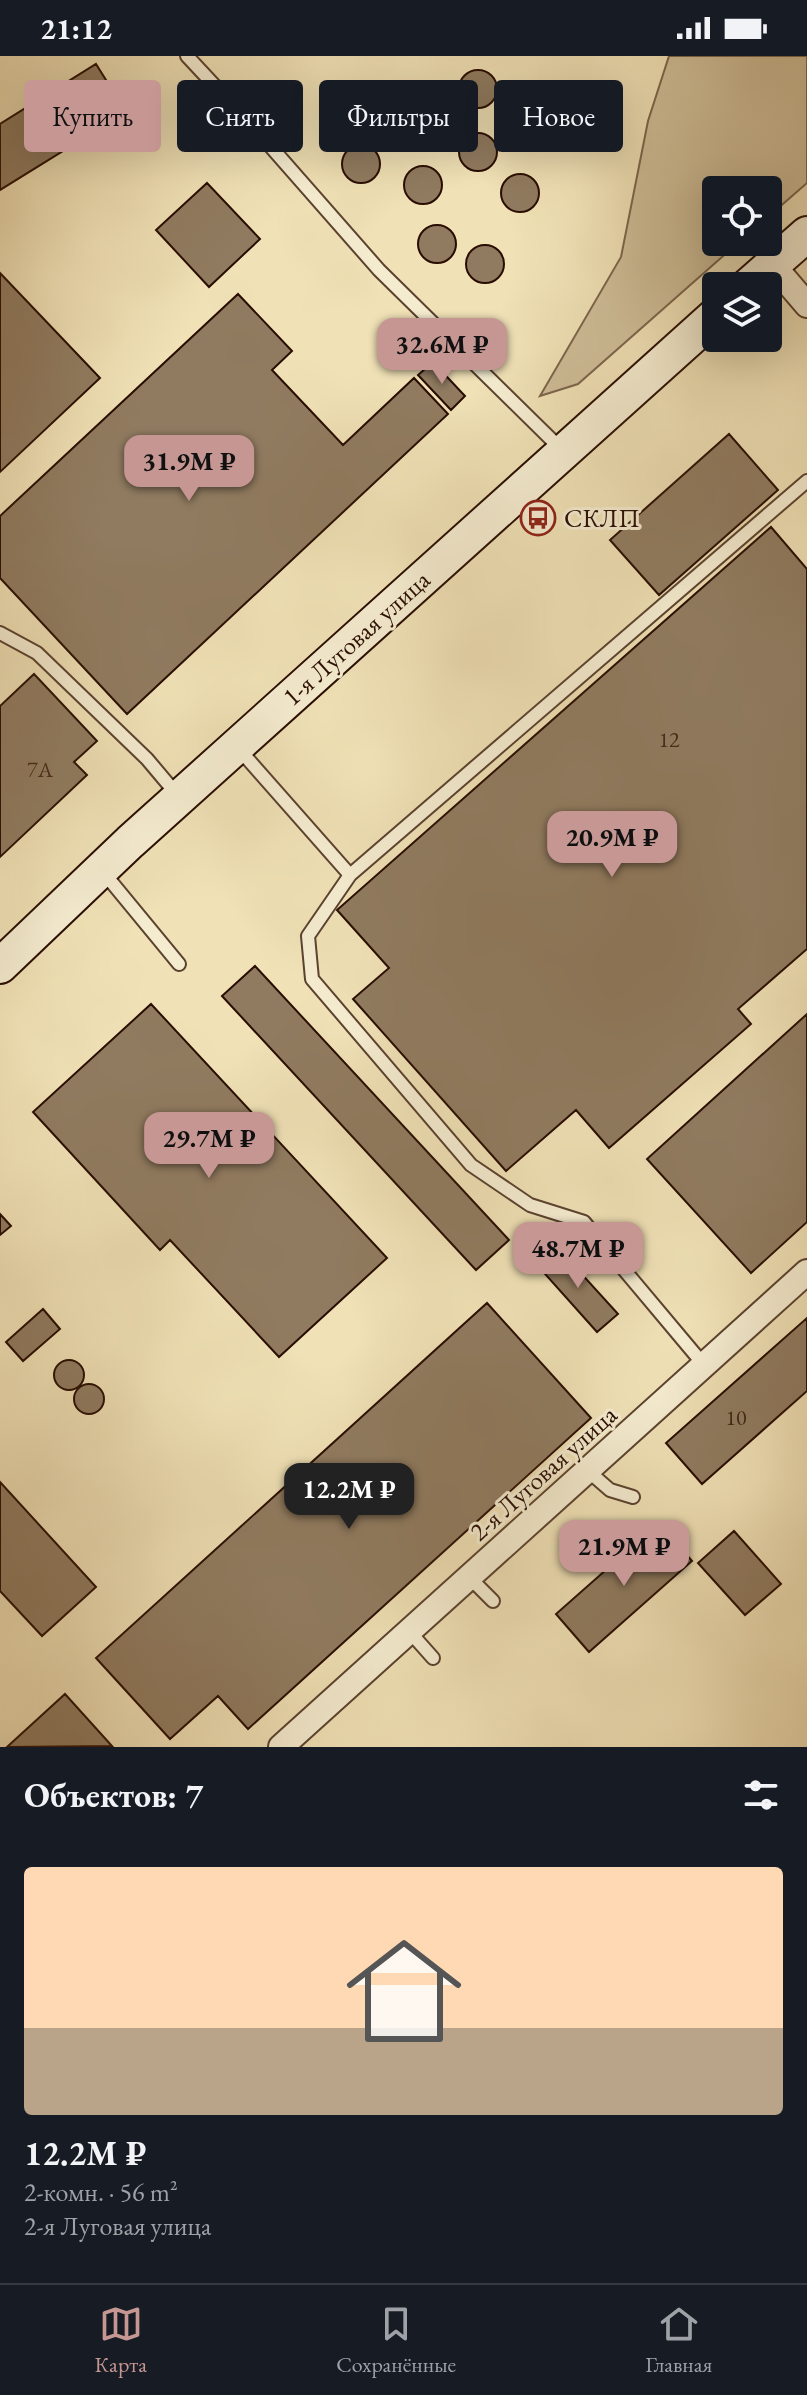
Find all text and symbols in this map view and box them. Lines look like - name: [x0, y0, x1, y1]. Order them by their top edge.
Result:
- text: 21:12: [40, 9, 112, 48]
- chip: Купить: [24, 80, 161, 152]
- chip: Снять: [177, 80, 303, 152]
- chip: Фильтры: [319, 80, 478, 152]
- chip: Новое: [494, 80, 623, 152]
- map controls: [702, 176, 782, 352]
- button: locate: [702, 176, 782, 256]
- button: layers: [702, 272, 782, 352]
- pin: 32.6M ₽: [368, 318, 516, 386]
- text: 32.6M ₽: [395, 327, 489, 361]
- pin: 31.9M ₽: [115, 435, 263, 503]
- text: 31.9M ₽: [142, 444, 236, 478]
- bus stop icon: СКЛП: [519, 499, 557, 537]
- place label: СКЛП: [564, 501, 640, 535]
- street label: 1-я Луговая улица: [275, 562, 437, 713]
- house number: 12: [658, 725, 680, 754]
- house number: 7А: [27, 755, 54, 784]
- pin: 20.9M ₽: [538, 811, 686, 879]
- text: 20.9M ₽: [565, 820, 659, 854]
- pin: 29.7M ₽: [135, 1112, 283, 1180]
- text: 29.7M ₽: [162, 1121, 256, 1155]
- pin: 48.7M ₽: [504, 1222, 652, 1290]
- text: 48.7M ₽: [531, 1231, 625, 1265]
- street label: 2-я Луговая улица: [462, 1397, 624, 1548]
- house number: 10: [725, 1403, 747, 1432]
- pin: 12.2M ₽: [275, 1463, 423, 1531]
- text: 12.2M ₽: [302, 1472, 396, 1506]
- pin: 21.9M ₽: [550, 1520, 698, 1588]
- text: 21.9M ₽: [577, 1529, 671, 1563]
- text: Объектов: 7: [24, 1773, 203, 1817]
- icon: filters: [739, 1773, 783, 1817]
- icon: home: [332, 1919, 476, 2063]
- text: 12.2M ₽: [24, 2131, 147, 2175]
- text: 2-комн. · 56 m²: [24, 2175, 178, 2209]
- text: 2-я Луговая улица: [24, 2209, 211, 2243]
- tab: Карта: [95, 2302, 147, 2379]
- tab: Сохранённые: [336, 2302, 456, 2379]
- tab: Главная: [645, 2302, 712, 2379]

